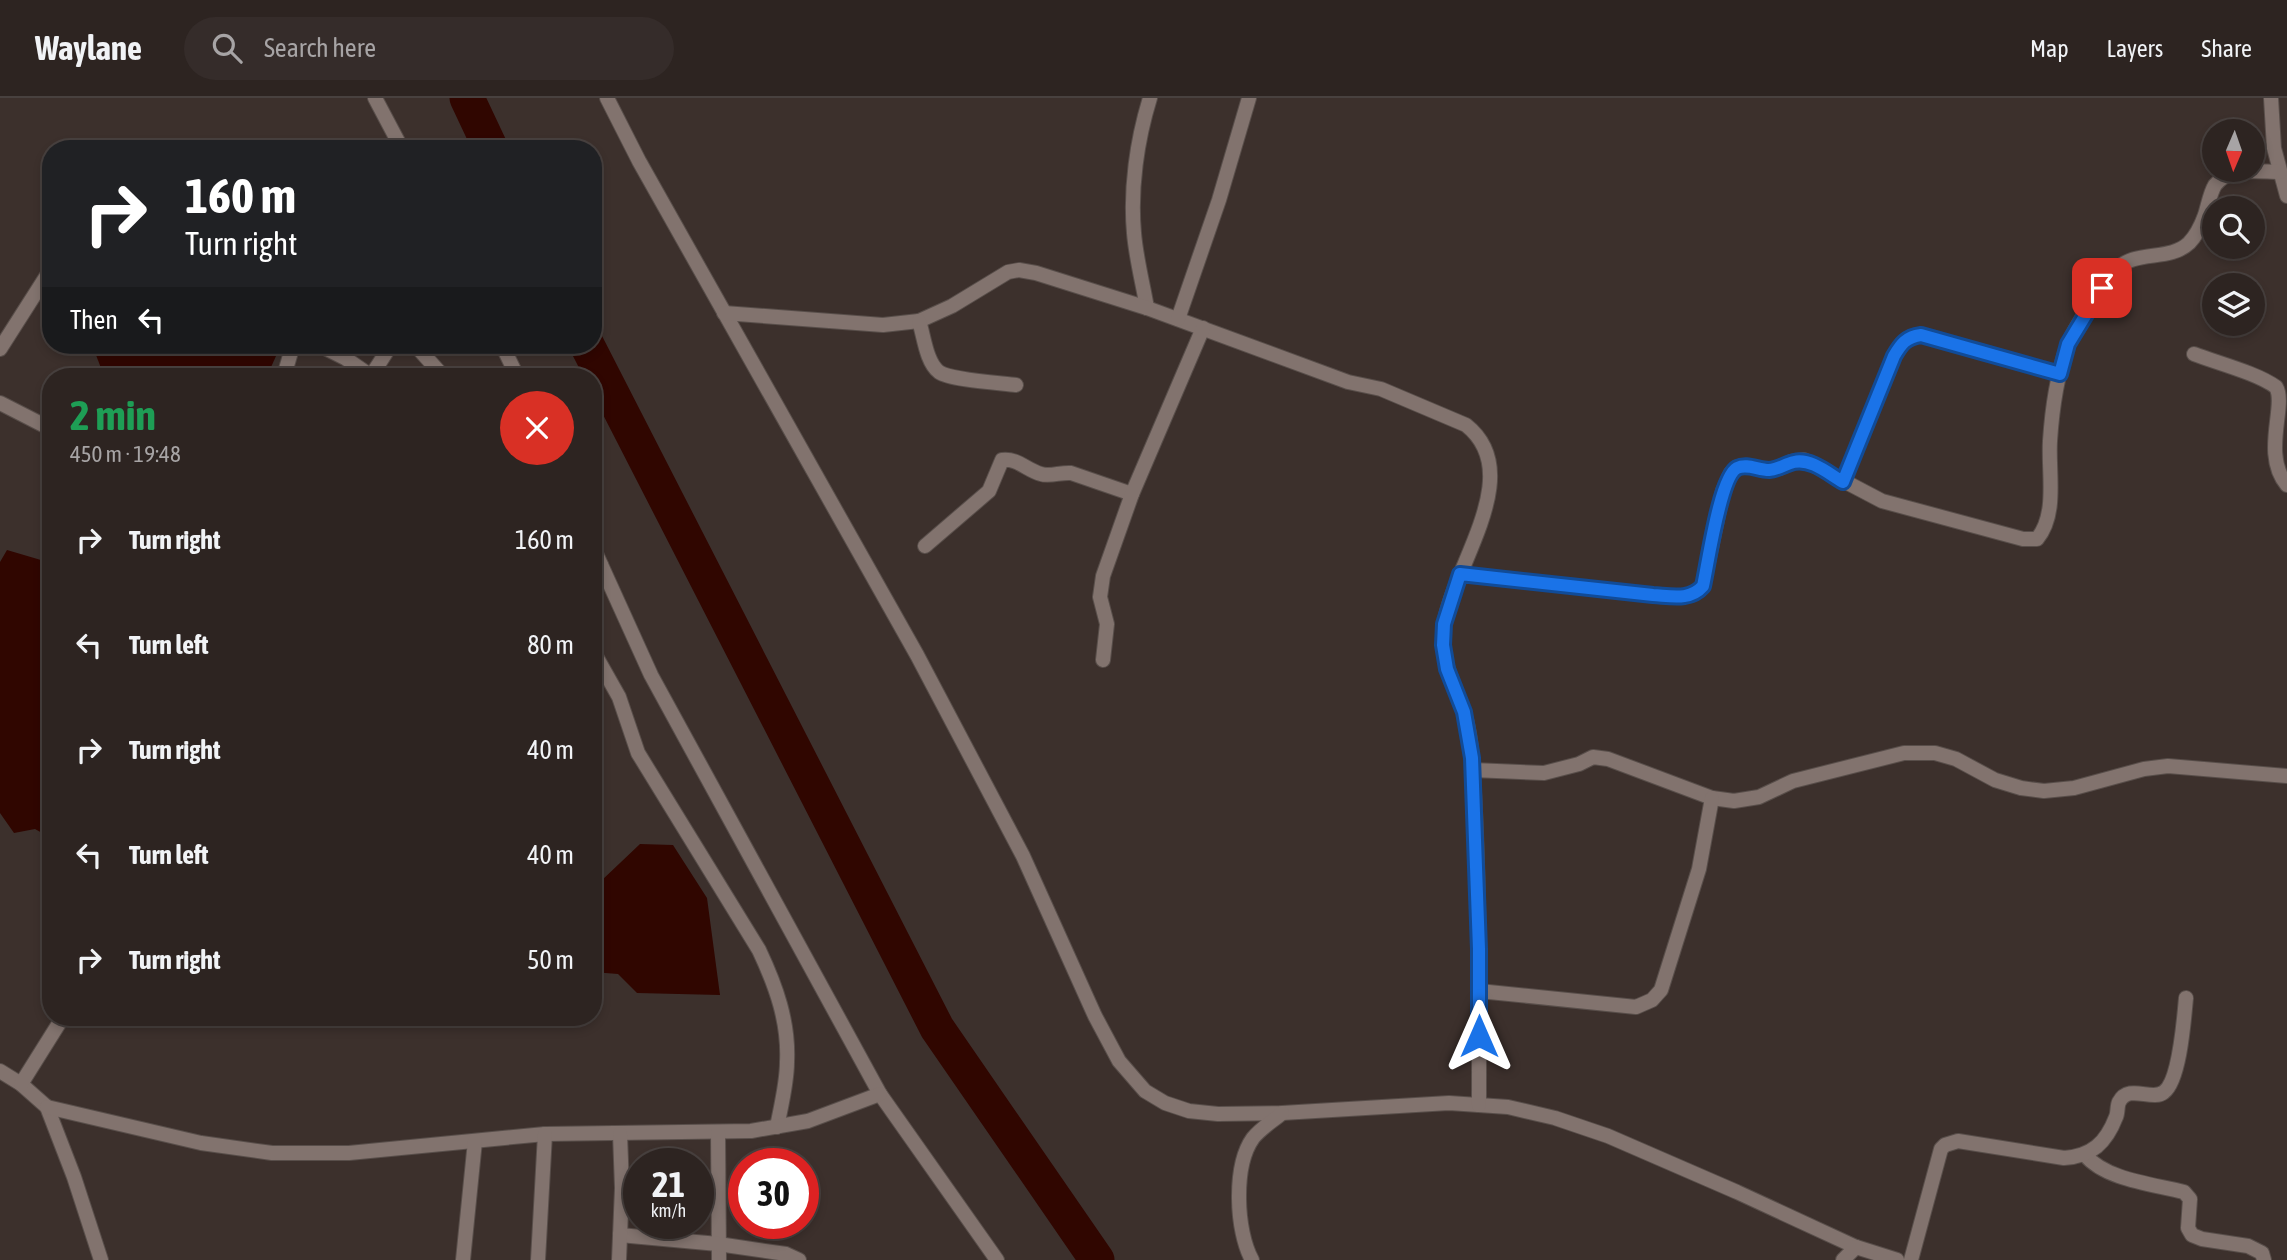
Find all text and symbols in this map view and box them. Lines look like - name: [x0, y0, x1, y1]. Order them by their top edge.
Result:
- search box: [184, 17, 674, 80]
- text: Waylane: [35, 29, 142, 67]
- icon: search: [208, 29, 246, 67]
- text: Search here: [264, 33, 376, 63]
- text: Map: [2030, 35, 2069, 62]
- text: Layers: [2107, 35, 2163, 62]
- text: Share: [2201, 35, 2252, 62]
- north arrow: [2202, 119, 2264, 182]
- map controls: [2202, 119, 2265, 336]
- text: 160 m: [185, 167, 296, 223]
- icon: right: [70, 168, 161, 259]
- button: search: [2202, 196, 2265, 259]
- text: Turn right: [185, 225, 298, 262]
- pin: [2072, 258, 2132, 318]
- icon: arrive: [2083, 269, 2121, 307]
- button: layers: [2202, 273, 2265, 336]
- icon: left: [132, 301, 170, 339]
- text: Then: [70, 305, 118, 335]
- text: 2 min: [70, 391, 156, 439]
- button: close: [500, 391, 574, 465]
- text: 450 m · 19:48: [70, 441, 181, 467]
- icon: right: [70, 521, 108, 559]
- text: Turn right: [129, 525, 220, 555]
- text: 160 m: [515, 525, 574, 555]
- icon: left: [70, 626, 108, 664]
- text: Turn left: [129, 630, 209, 660]
- text: 80 m: [527, 630, 574, 660]
- icon: right: [70, 731, 108, 769]
- text: Turn right: [129, 735, 220, 765]
- text: 40 m: [527, 735, 574, 765]
- icon: left: [70, 836, 108, 874]
- text: Turn left: [129, 840, 209, 870]
- text: 40 m: [527, 840, 574, 870]
- icon: right: [70, 941, 108, 979]
- text: Turn right: [129, 945, 220, 975]
- text: 50 m: [527, 945, 574, 975]
- position arrow: [1442, 999, 1516, 1073]
- speed limit sign: 30: [728, 1148, 819, 1239]
- text: 21: [652, 1164, 685, 1204]
- text: km/h: [651, 1200, 686, 1221]

